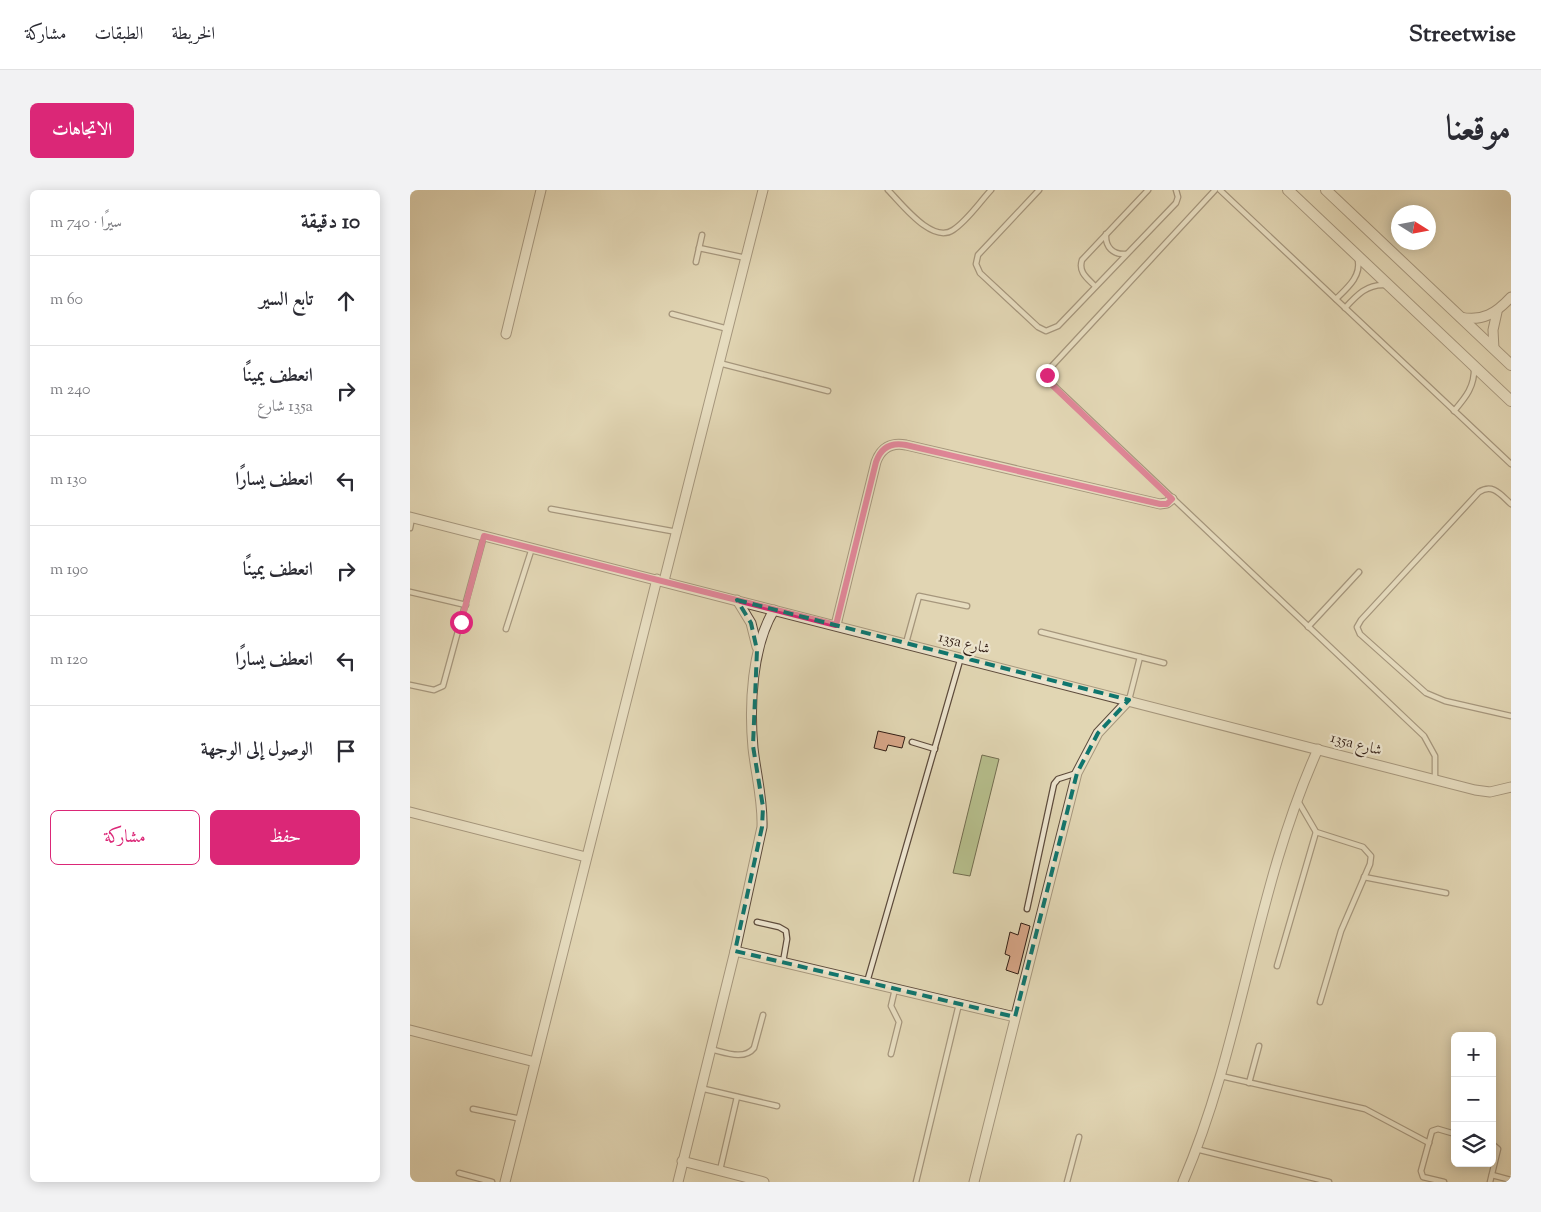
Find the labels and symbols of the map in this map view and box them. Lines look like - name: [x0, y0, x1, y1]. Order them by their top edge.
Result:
- north arrow: [1391, 205, 1436, 250]
- route end: [1036, 364, 1059, 387]
- route start: [450, 611, 473, 634]
- street label: 135a شارع: [936, 627, 992, 662]
- street label: 135a شارع: [1328, 728, 1384, 763]

